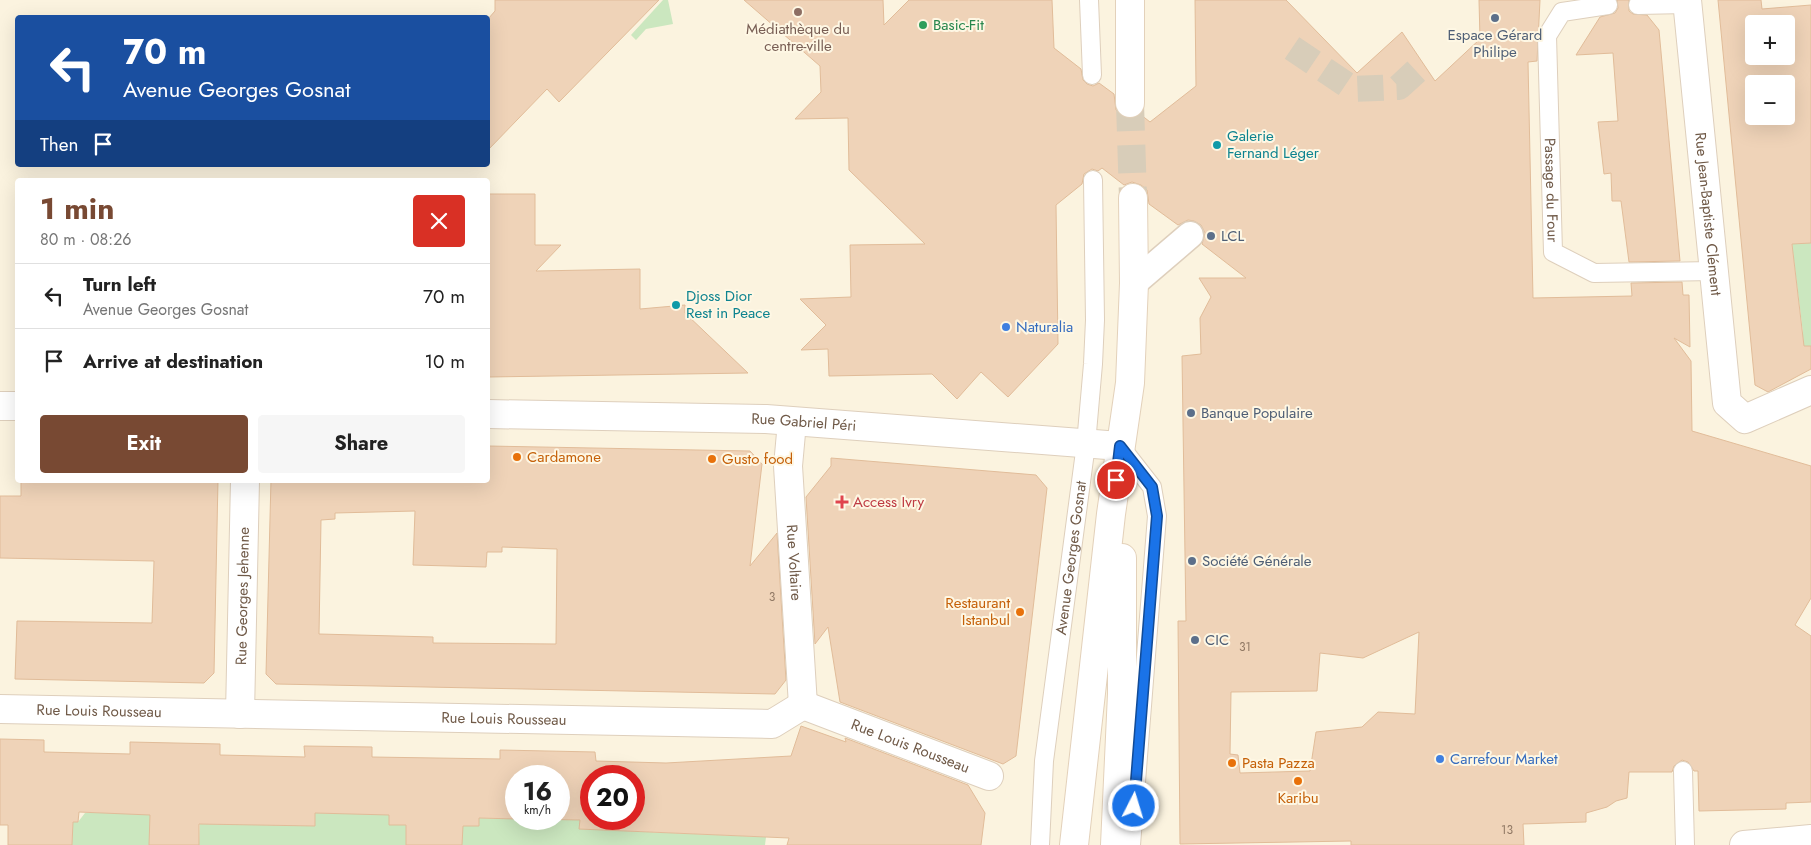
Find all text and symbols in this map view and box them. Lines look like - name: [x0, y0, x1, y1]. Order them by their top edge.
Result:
- marker: Médiathèque du centre-ville: [792, 6, 804, 18]
- marker: Espace Gérard Philipe: [1489, 12, 1501, 24]
- place label: Basic-Fit: [933, 14, 984, 36]
- map controls: [1745, 15, 1795, 125]
- button: +: [1745, 15, 1795, 65]
- place label: Médiathèque du centre-ville: [746, 18, 850, 57]
- marker: Basic-Fit: [917, 19, 929, 31]
- place label: Espace Gérard Philipe: [1448, 24, 1542, 63]
- text: 70 m: [123, 27, 206, 77]
- icon: left: [40, 35, 105, 100]
- text: Avenue Georges Gosnat: [123, 73, 350, 105]
- button: −: [1745, 75, 1795, 125]
- place label: Galerie Fernand Léger: [1227, 125, 1320, 164]
- icon: arrive: [89, 130, 117, 158]
- text: Then: [40, 131, 79, 158]
- street label: Rue Jean-Baptiste Clément: [1689, 131, 1727, 297]
- street label: Passage du Four: [1539, 138, 1564, 243]
- marker: Galerie Fernand Léger: [1211, 139, 1223, 151]
- text: 1 min: [40, 187, 114, 230]
- button: close: [413, 195, 465, 247]
- place label: LCL: [1221, 225, 1245, 247]
- text: 80 m · 08:26: [40, 228, 131, 251]
- marker: LCL: [1205, 230, 1217, 242]
- text: Turn left: [83, 271, 156, 298]
- icon: left: [40, 282, 68, 310]
- text: 70 m: [423, 283, 465, 310]
- place label: Djoss Dior Rest in Peace: [686, 285, 770, 324]
- text: Avenue Georges Gosnat: [83, 298, 248, 321]
- marker: Djoss Dior Rest in Peace: [670, 299, 682, 311]
- place label: Naturalia: [1016, 316, 1073, 338]
- marker: Naturalia: [1000, 321, 1012, 333]
- icon: arrive: [40, 347, 68, 375]
- text: Arrive at destination: [83, 348, 263, 375]
- text: 10 m: [425, 348, 465, 375]
- place label: Banque Populaire: [1201, 402, 1313, 424]
- marker: Banque Populaire: [1185, 407, 1197, 419]
- street label: Rue Gabriel Péri: [751, 408, 857, 437]
- button: Exit: [40, 415, 248, 473]
- button: Share: [258, 415, 465, 473]
- place label: Cardamone: [527, 446, 601, 468]
- place label: Gusto food: [722, 448, 793, 470]
- marker: Cardamone: [511, 451, 523, 463]
- marker: Gusto food: [706, 453, 718, 465]
- pin: [1095, 459, 1137, 501]
- icon: arrive: [1102, 466, 1130, 494]
- street label: Avenue Georges Gosnat: [1050, 479, 1092, 636]
- place label: Access Ivry: [853, 491, 924, 513]
- marker: Access Ivry: [835, 495, 849, 509]
- street label: Rue Voltaire: [781, 524, 807, 602]
- street label: Rue Georges Jehenne: [230, 526, 255, 665]
- place label: Société Générale: [1202, 550, 1312, 572]
- marker: Société Générale: [1186, 555, 1198, 567]
- house number: 3: [769, 588, 776, 606]
- place label: Restaurant Istanbul: [945, 592, 1010, 631]
- marker: Restaurant Istanbul: [1014, 606, 1026, 618]
- place label: CIC: [1205, 629, 1229, 651]
- marker: CIC: [1189, 634, 1201, 646]
- house number: 31: [1239, 638, 1251, 656]
- street label: Rue Louis Rousseau: [36, 699, 162, 723]
- street label: Rue Louis Rousseau: [441, 707, 567, 731]
- street label: Rue Louis Rousseau: [848, 713, 973, 779]
- place label: Carrefour Market: [1450, 748, 1558, 770]
- place label: Pasta Pazza: [1242, 752, 1315, 774]
- marker: Carrefour Market: [1434, 753, 1446, 765]
- marker: Pasta Pazza: [1226, 757, 1238, 769]
- speed limit sign: 20: [580, 765, 645, 830]
- text: 16: [523, 773, 552, 809]
- marker: Karibu: [1292, 775, 1304, 787]
- position arrow: [1107, 779, 1159, 831]
- place label: Karibu: [1277, 787, 1319, 809]
- text: km/h: [524, 801, 551, 819]
- house number: 13: [1501, 821, 1513, 839]

